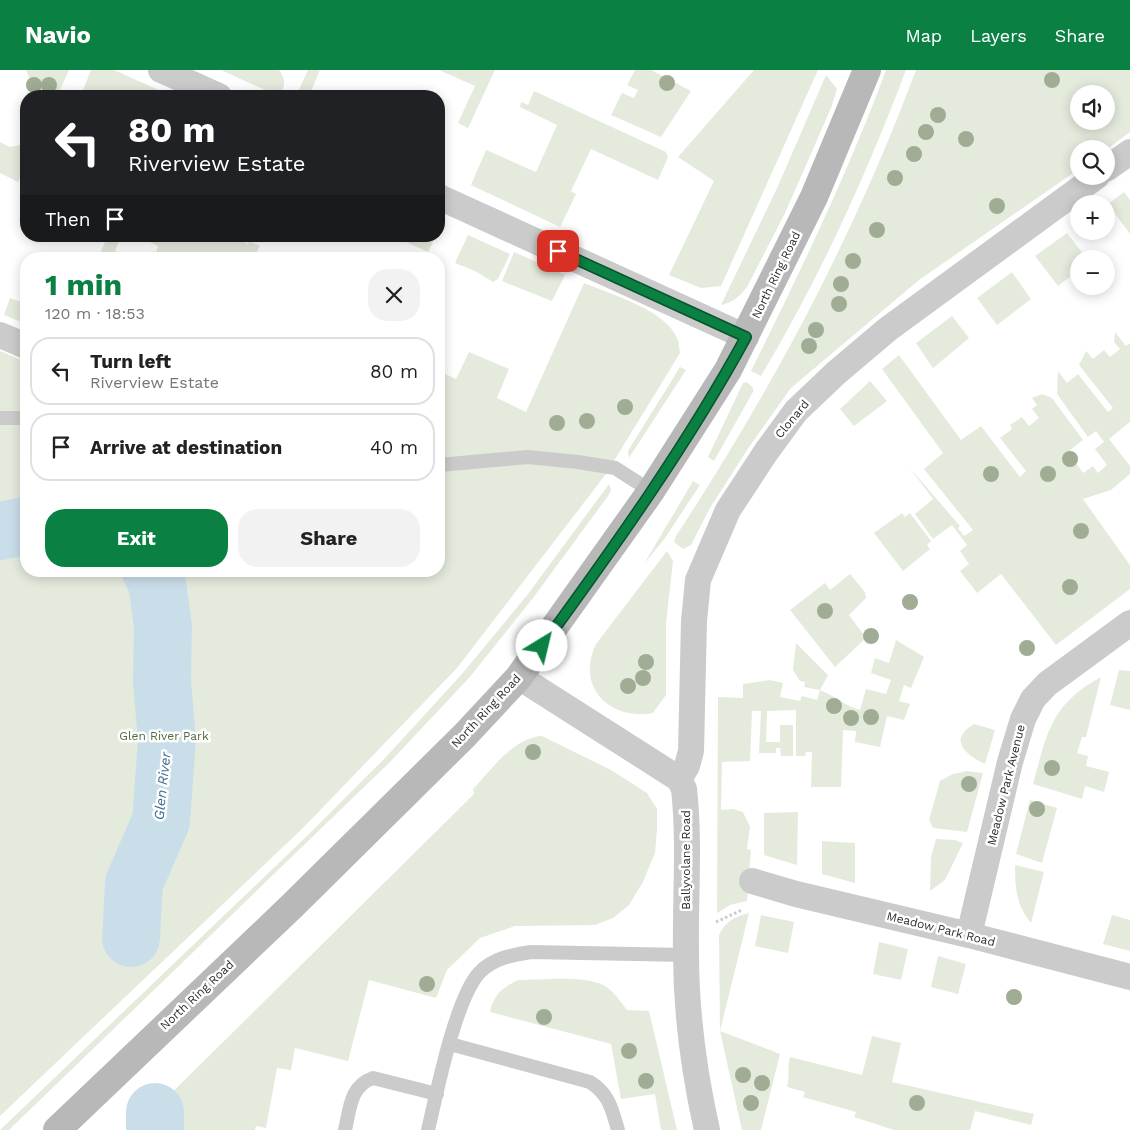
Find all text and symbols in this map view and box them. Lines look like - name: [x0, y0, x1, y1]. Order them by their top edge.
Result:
- text: Navio: [25, 21, 91, 49]
- text: Map: [905, 25, 942, 46]
- text: Layers: [970, 25, 1027, 46]
- text: Share: [1055, 25, 1105, 46]
- map controls: [1070, 85, 1115, 295]
- button: sound: [1070, 85, 1115, 130]
- text: 80 m: [128, 109, 215, 151]
- icon: left: [45, 110, 110, 175]
- button: search: [1070, 140, 1115, 185]
- text: Riverview Estate: [128, 151, 305, 176]
- button: +: [1070, 195, 1115, 240]
- icon: arrive: [101, 205, 129, 233]
- text: Then: [45, 208, 91, 231]
- street label: North Ring Road: [749, 229, 803, 321]
- pin: [537, 230, 579, 272]
- icon: arrive: [544, 237, 572, 265]
- button: −: [1070, 250, 1115, 295]
- text: 1 min: [45, 267, 122, 302]
- button: close: [368, 269, 420, 321]
- text: 120 m · 18:53: [45, 304, 145, 323]
- text: Turn left: [90, 350, 171, 373]
- icon: left: [47, 357, 75, 385]
- text: 80 m: [370, 360, 418, 383]
- text: Riverview Estate: [90, 373, 219, 392]
- street label: Clonard: [772, 397, 812, 441]
- icon: arrive: [47, 433, 75, 461]
- text: Arrive at destination: [90, 436, 282, 459]
- text: 40 m: [370, 436, 418, 459]
- button: Exit: [45, 509, 228, 567]
- button: Share: [238, 509, 420, 567]
- position arrow: [515, 619, 567, 671]
- street label: North Ring Road: [448, 671, 524, 751]
- street label: Meadow Park Avenue: [984, 723, 1028, 847]
- park label: Glen River Park: [119, 729, 209, 743]
- water label: Glen River: [150, 751, 174, 821]
- street label: Ballyvolane Road: [679, 810, 693, 910]
- street label: Meadow Park Road: [885, 909, 997, 949]
- street label: North Ring Road: [157, 957, 237, 1033]

